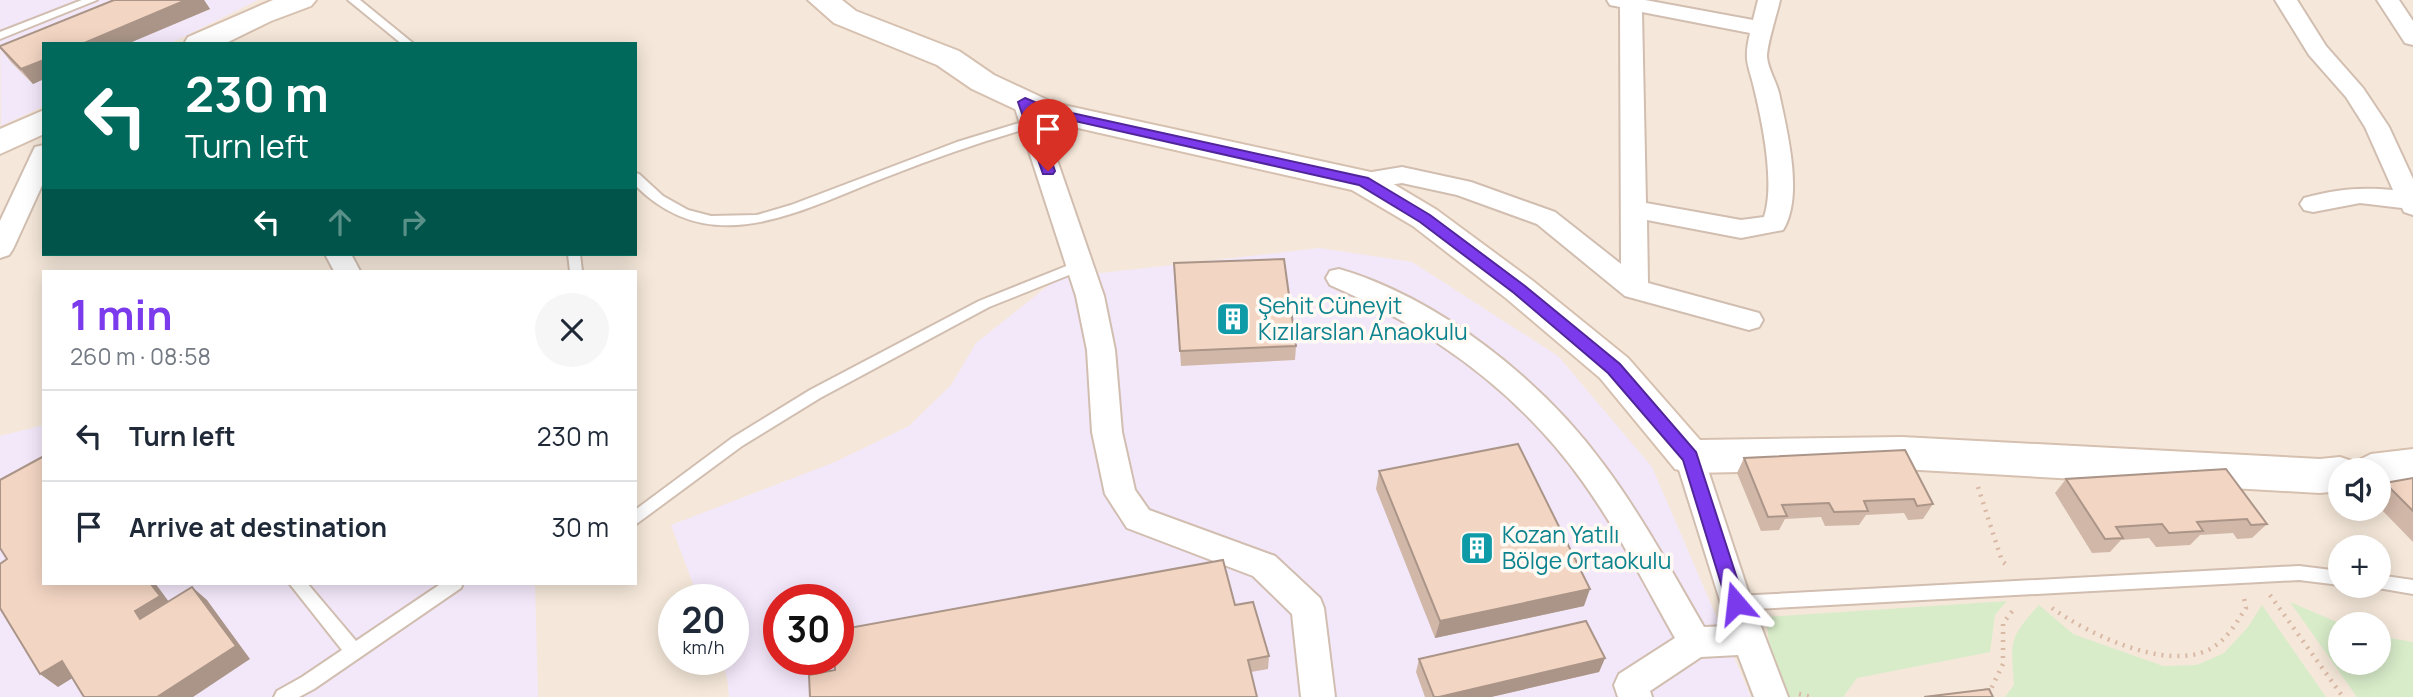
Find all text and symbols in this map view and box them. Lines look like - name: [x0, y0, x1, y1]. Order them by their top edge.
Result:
- text: 230 m: [185, 60, 329, 127]
- icon: left: [70, 70, 161, 161]
- pin: [1018, 99, 1078, 171]
- icon: arrive: [1029, 110, 1067, 148]
- text: Turn left: [185, 124, 309, 168]
- icon: left: [248, 203, 286, 241]
- icon: ahead: [321, 203, 359, 241]
- icon: right: [394, 203, 432, 241]
- text: 1 min: [70, 285, 173, 343]
- place label: Şehit Cüneyit Kızılarslan Anaokulu: [1258, 289, 1468, 347]
- button: close: [535, 293, 609, 367]
- building icon: Şehit Cüneyit Kızılarslan Anaokulu: [1214, 300, 1252, 338]
- text: 260 m · 08:58: [70, 340, 211, 372]
- icon: left: [70, 417, 108, 455]
- text: Turn left: [129, 418, 236, 454]
- text: 230 m: [537, 418, 609, 454]
- map controls: [2328, 458, 2391, 675]
- button: sound: [2328, 458, 2391, 521]
- icon: arrive: [70, 508, 108, 546]
- text: Arrive at destination: [129, 509, 387, 545]
- text: 30 m: [552, 509, 609, 545]
- place label: Kozan Yatılı Bölge Ortaokulu: [1502, 518, 1671, 576]
- building icon: Kozan Yatılı Bölge Ortaokulu: [1458, 529, 1496, 567]
- button: +: [2328, 535, 2391, 598]
- position arrow: [1699, 566, 1773, 640]
- speed limit sign: 30: [763, 584, 854, 675]
- text: 20: [682, 596, 725, 644]
- button: −: [2328, 612, 2391, 675]
- text: km/h: [683, 635, 724, 659]

